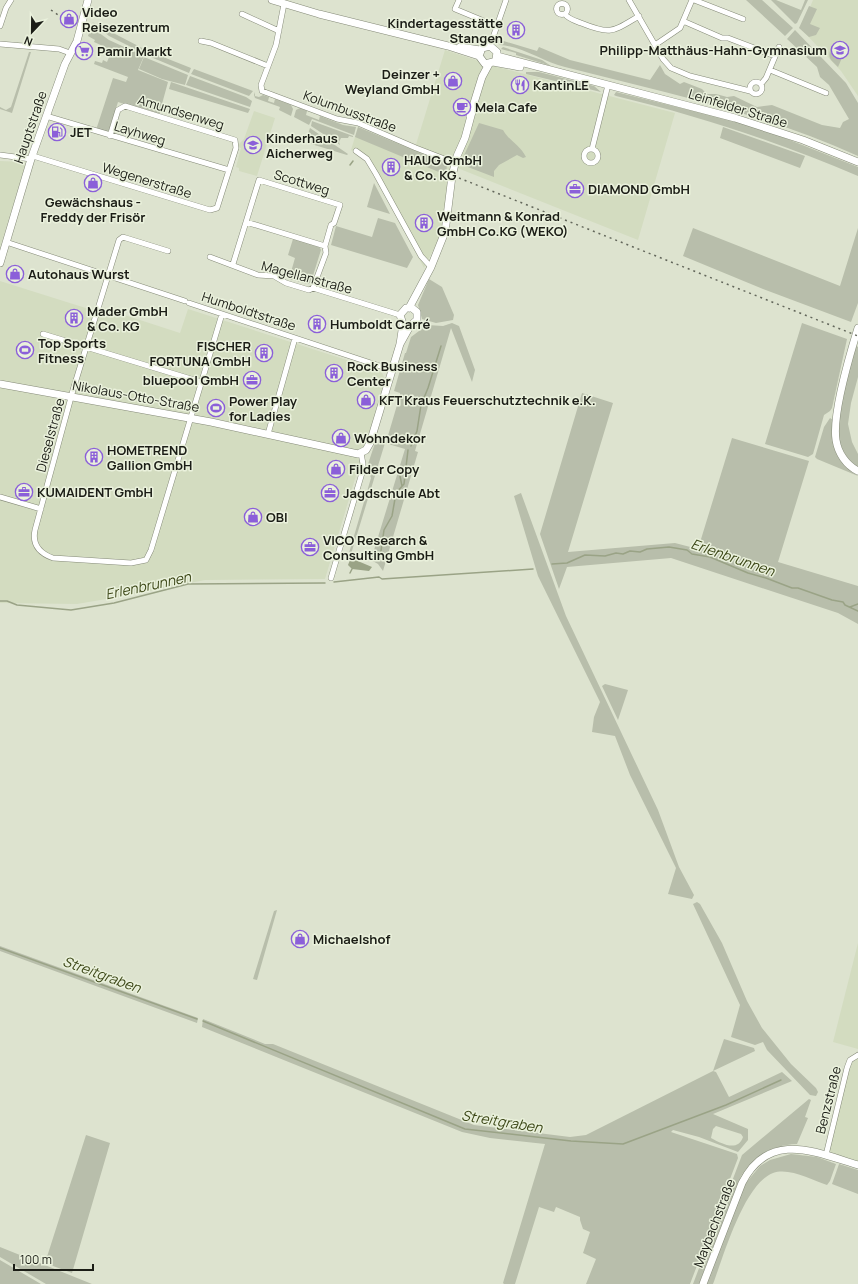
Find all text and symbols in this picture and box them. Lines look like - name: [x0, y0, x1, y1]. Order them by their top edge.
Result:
- place label: Video Reisezentrum: [82, 3, 170, 36]
- shop icon: Video Reisezentrum: [59, 9, 79, 29]
- north arrow: [12, 12, 52, 52]
- place label: Kindertagesstätte Stangen: [387, 14, 503, 47]
- building icon: Kindertagesstätte Stangen: [506, 20, 526, 40]
- text: N: [22, 33, 35, 50]
- school or university icon: Philipp-Matthäus-Hahn-Gymnasium: [830, 40, 850, 60]
- supermarket icon: Pamir Markt: [74, 41, 94, 61]
- place label: Philipp-Matthäus-Hahn-Gymnasium: [600, 41, 827, 59]
- place label: Pamir Markt: [97, 42, 173, 60]
- place label: Deinzer + Weyland GmbH: [345, 65, 440, 98]
- shop icon: Deinzer + Weyland GmbH: [443, 71, 463, 91]
- restaurant icon: KantinLE: [510, 75, 530, 95]
- place label: KantinLE: [533, 76, 589, 94]
- street label: Leinfelder Straße: [686, 84, 790, 132]
- street label: Kolumbusstraße: [301, 86, 399, 136]
- street label: Hauptstraße: [9, 88, 51, 166]
- street label: Amundsenweg: [136, 90, 226, 134]
- cafe icon: Mela Cafe: [452, 97, 472, 117]
- place label: Mela Cafe: [475, 98, 537, 116]
- street label: Layhweg: [112, 117, 168, 149]
- fuel station icon: JET: [47, 122, 67, 142]
- place label: JET: [70, 123, 92, 141]
- place label: Kinderhaus Aicherweg: [266, 129, 338, 162]
- school or university icon: Kinderhaus Aicherweg: [243, 135, 263, 155]
- place label: HAUG GmbH & Co. KG: [404, 151, 482, 184]
- building icon: HAUG GmbH & Co. KG: [381, 157, 401, 177]
- street label: Wegenerstraße: [100, 158, 194, 202]
- street label: Scottweg: [272, 165, 332, 199]
- shop icon: Gewächshaus - Freddy der Frisör: [83, 173, 103, 193]
- office icon: DIAMOND GmbH: [565, 179, 585, 199]
- place label: DIAMOND GmbH: [588, 180, 690, 198]
- place label: Gewächshaus - Freddy der Frisör: [40, 193, 146, 226]
- place label: Weitmann & Konrad GmbH Co.KG (WEKO): [437, 207, 568, 240]
- building icon: Weitmann & Konrad GmbH Co.KG (WEKO): [414, 213, 434, 233]
- street label: Magellanstraße: [260, 256, 355, 298]
- shop icon: Autohaus Wurst: [5, 264, 25, 284]
- place label: Autohaus Wurst: [28, 265, 130, 283]
- street label: Humboldtstraße: [200, 287, 299, 335]
- place label: Mader GmbH & Co. KG: [87, 302, 168, 335]
- building icon: Mader GmbH & Co. KG: [64, 308, 84, 328]
- building icon: Humboldt Carré: [307, 314, 327, 334]
- place label: Humboldt Carré: [330, 315, 431, 333]
- place label: Top Sports Fitness: [38, 334, 106, 367]
- place label: FISCHER FORTUNA GmbH: [149, 337, 251, 370]
- sports icon: Top Sports Fitness: [15, 340, 35, 360]
- building icon: FISCHER FORTUNA GmbH: [254, 343, 274, 363]
- place label: Rock Business Center: [347, 357, 438, 390]
- building icon: Rock Business Center: [324, 363, 344, 383]
- office icon: bluepool GmbH: [242, 370, 262, 390]
- place label: bluepool GmbH: [143, 371, 239, 389]
- street label: Nikolaus-Otto-Straße: [71, 376, 201, 416]
- shop icon: KFT Kraus Feuerschutztechnik e.K.: [356, 390, 376, 410]
- place label: KFT Kraus Feuerschutztechnik e.K.: [379, 391, 596, 409]
- place label: Power Play for Ladies: [229, 392, 298, 425]
- street label: Dieselstraße: [31, 396, 69, 474]
- sports icon: Power Play for Ladies: [206, 398, 226, 418]
- shop icon: Wohndekor: [331, 428, 351, 448]
- place label: Wohndekor: [354, 429, 426, 447]
- place label: HOMETREND Gallion GmbH: [107, 441, 192, 474]
- building icon: HOMETREND Gallion GmbH: [84, 447, 104, 467]
- shop icon: Filder Copy: [326, 459, 346, 479]
- place label: Filder Copy: [349, 460, 420, 478]
- office icon: KUMAIDENT GmbH: [14, 482, 34, 502]
- place label: KUMAIDENT GmbH: [37, 483, 153, 501]
- office icon: Jagdschule Abt: [320, 483, 340, 503]
- place label: Jagdschule Abt: [343, 484, 441, 502]
- shop icon: OBI: [243, 507, 263, 527]
- place label: OBI: [266, 508, 288, 526]
- place label: VICO Research & Consulting GmbH: [323, 531, 434, 564]
- water label: Erlenbrunnen: [689, 534, 778, 580]
- office icon: VICO Research & Consulting GmbH: [300, 537, 320, 557]
- water label: Erlenbrunnen: [103, 567, 193, 603]
- shop icon: Michaelshof: [290, 929, 310, 949]
- place label: Michaelshof: [313, 930, 391, 948]
- water label: Streitgraben: [60, 951, 144, 997]
- street label: Benzstraße: [811, 1064, 845, 1136]
- water label: Streitgraben: [460, 1105, 544, 1137]
- street label: Maybachstraße: [689, 1176, 739, 1270]
- scale bar: [14, 1246, 93, 1272]
- text: 100 m: [20, 1251, 52, 1268]

